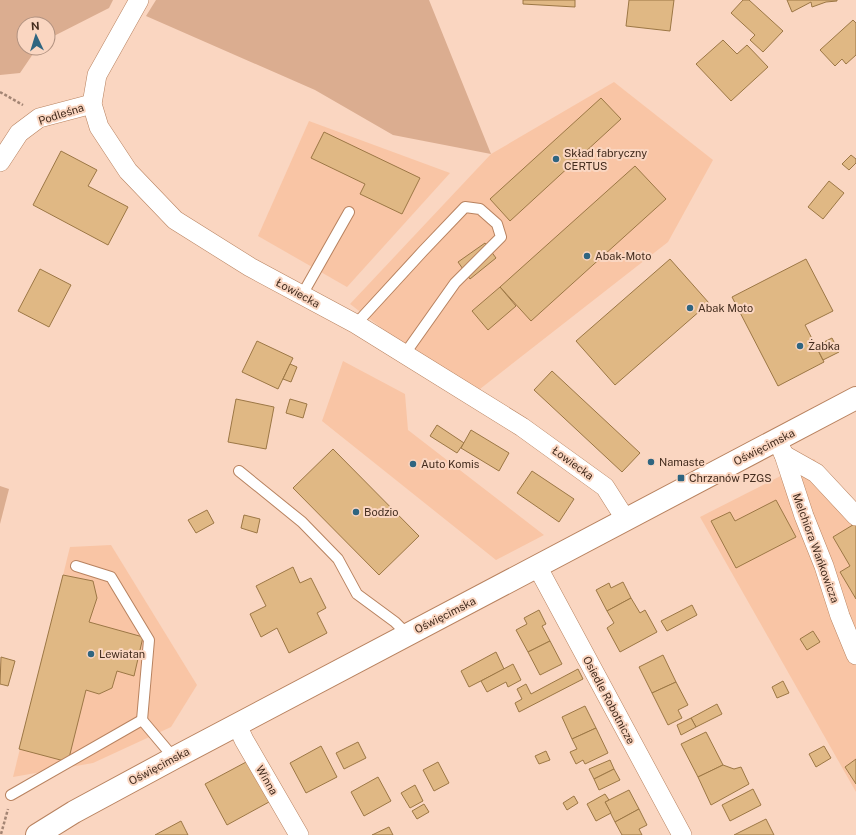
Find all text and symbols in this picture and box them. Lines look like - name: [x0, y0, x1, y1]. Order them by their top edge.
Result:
- north arrow: [16, 16, 56, 56]
- text: N: [31, 20, 40, 32]
- street label: Podleśna: [37, 101, 85, 127]
- place label: Skład fabryczny CERTUS: [564, 147, 647, 172]
- marker: Skład fabryczny CERTUS: [551, 154, 561, 164]
- place label: Abak-Moto: [595, 250, 651, 262]
- marker: Abak-Moto: [582, 251, 592, 261]
- street label: Łowiecka: [274, 276, 322, 310]
- place label: Abak Moto: [698, 302, 753, 314]
- marker: Abak Moto: [685, 303, 695, 313]
- place label: Żabka: [808, 339, 840, 352]
- marker: Żabka: [795, 341, 805, 351]
- street label: Oświęcimska: [731, 426, 797, 468]
- street label: Łowiecka: [550, 444, 596, 482]
- place label: Namaste: [659, 456, 705, 468]
- marker: Namaste: [646, 457, 656, 467]
- place label: Auto Komis: [421, 458, 480, 470]
- marker: Auto Komis: [408, 459, 418, 469]
- place label: Chrzanów PZGS: [689, 472, 772, 484]
- marker: Chrzanów PZGS: [676, 473, 686, 483]
- street label: Melchiora Wańkowicza: [791, 492, 841, 604]
- place label: Bodzio: [364, 506, 398, 518]
- marker: Bodzio: [351, 507, 361, 517]
- street label: Oświęcimska: [412, 594, 478, 636]
- place label: Lewiatan: [99, 648, 145, 660]
- marker: Lewiatan: [86, 649, 96, 659]
- street label: Osiedle Robotnicze: [581, 654, 637, 746]
- street label: Oświęcimska: [127, 745, 191, 787]
- street label: Winna: [254, 763, 280, 797]

